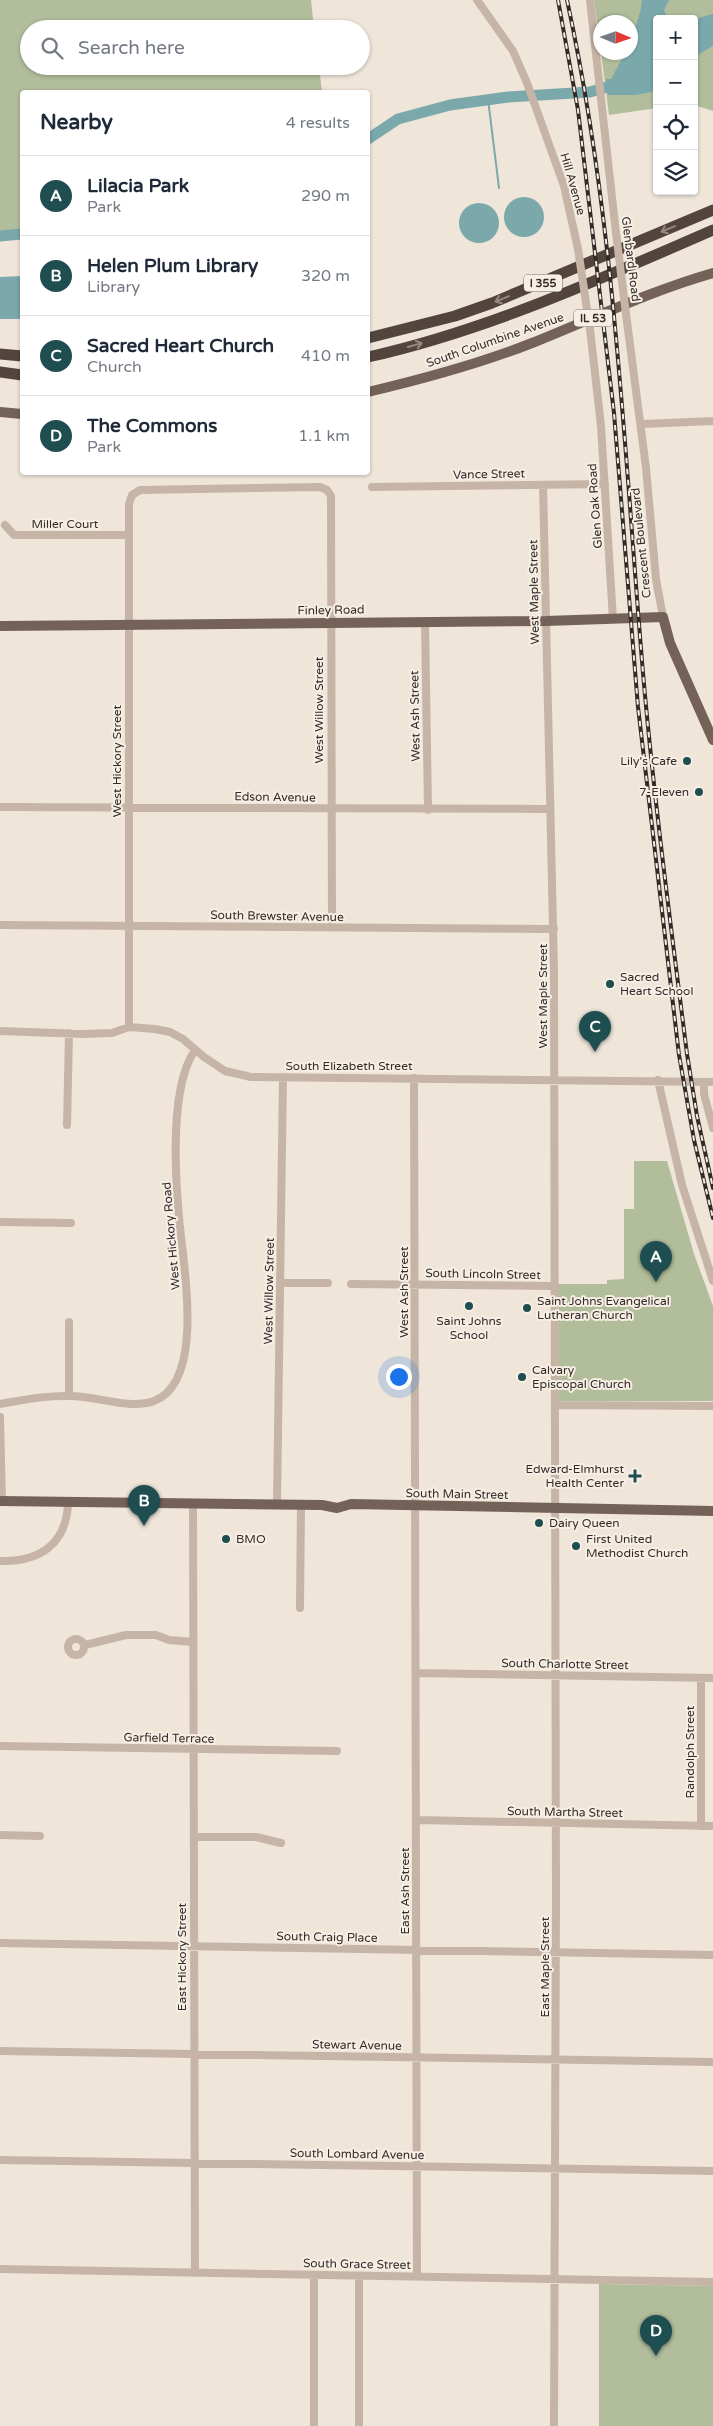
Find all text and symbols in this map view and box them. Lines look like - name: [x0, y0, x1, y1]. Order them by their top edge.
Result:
- north arrow: [593, 15, 638, 60]
- map controls: [653, 15, 698, 195]
- button: +: [653, 15, 698, 60]
- search box: [20, 20, 370, 75]
- icon: search: [38, 34, 66, 62]
- text: Search here: [78, 37, 185, 59]
- button: −: [653, 60, 698, 105]
- button: locate: [653, 105, 698, 150]
- text: Nearby: [40, 110, 113, 135]
- text: 4 results: [286, 113, 350, 133]
- button: layers: [653, 150, 698, 195]
- street label: Hill Avenue: [557, 151, 589, 217]
- text: Lilacia Park: [87, 175, 189, 197]
- text: A: [50, 186, 62, 206]
- text: 290 m: [301, 186, 350, 206]
- text: Park: [87, 197, 121, 217]
- street label: Glenbard Road: [619, 216, 643, 302]
- one-way arrow: [661, 225, 676, 235]
- text: Helen Plum Library: [87, 255, 258, 277]
- text: B: [50, 266, 62, 286]
- text: 320 m: [301, 266, 350, 286]
- road number: I 355: [524, 274, 562, 292]
- text: Library: [87, 277, 140, 297]
- one-way arrow: [495, 294, 510, 304]
- street label: South Columbine Avenue: [424, 310, 566, 370]
- road number: IL 53: [574, 310, 612, 326]
- text: Sacred Heart Church: [87, 335, 274, 357]
- one-way arrow: [406, 340, 422, 349]
- text: C: [50, 346, 62, 366]
- text: 410 m: [301, 346, 350, 366]
- text: Church: [87, 357, 142, 377]
- text: The Commons: [87, 415, 217, 437]
- text: D: [50, 426, 62, 446]
- text: 1.1 km: [298, 426, 350, 446]
- text: Park: [87, 437, 121, 457]
- street label: Glen Oak Road: [585, 463, 605, 549]
- street label: Vance Street: [453, 466, 526, 482]
- street label: Crescent Boulevard: [628, 487, 654, 599]
- street label: Miller Court: [32, 517, 99, 531]
- street label: West Maple Street: [526, 539, 542, 645]
- street label: Finley Road: [297, 602, 365, 618]
- street label: West Willow Street: [312, 656, 326, 763]
- street label: West Ash Street: [407, 670, 423, 762]
- street label: West Hickory Street: [110, 704, 124, 817]
- place label: Lily's Cafe: [620, 754, 677, 768]
- marker: Lily's Cafe: [681, 755, 693, 767]
- place label: 7-Eleven: [639, 785, 689, 799]
- marker: 7-Eleven: [693, 786, 705, 798]
- street label: Edson Avenue: [234, 789, 316, 805]
- street label: South Brewster Avenue: [210, 908, 344, 924]
- street label: West Maple Street: [536, 943, 550, 1048]
- place label: Sacred Heart School: [620, 970, 693, 998]
- marker: Sacred Heart School: [604, 978, 616, 990]
- pin: C: [579, 1011, 611, 1052]
- street label: South Elizabeth Street: [285, 1059, 413, 1073]
- street label: West Hickory Road: [159, 1182, 183, 1290]
- street label: West Willow Street: [261, 1237, 277, 1345]
- pin: A: [640, 1241, 672, 1282]
- street label: West Ash Street: [397, 1246, 411, 1338]
- street label: South Lincoln Street: [425, 1266, 541, 1282]
- place label: Saint Johns Evangelical Lutheran Church: [537, 1294, 670, 1322]
- marker: Saint Johns School: [463, 1300, 475, 1312]
- marker: Saint Johns Evangelical Lutheran Church: [521, 1302, 533, 1314]
- place label: Saint Johns School: [436, 1314, 502, 1342]
- place label: Calvary Episcopal Church: [532, 1363, 631, 1391]
- your location: [386, 1364, 412, 1390]
- marker: Calvary Episcopal Church: [516, 1371, 528, 1383]
- place label: Edward-Elmhurst Health Center: [525, 1462, 624, 1490]
- marker: Edward-Elmhurst Health Center: [628, 1469, 642, 1483]
- pin: B: [128, 1485, 160, 1526]
- street label: South Main Street: [405, 1486, 509, 1502]
- place label: Dairy Queen: [549, 1516, 620, 1530]
- marker: Dairy Queen: [533, 1517, 545, 1529]
- place label: BMO: [236, 1532, 266, 1546]
- place label: First United Methodist Church: [586, 1532, 688, 1560]
- marker: BMO: [220, 1533, 232, 1545]
- marker: First United Methodist Church: [570, 1540, 582, 1552]
- street label: South Charlotte Street: [501, 1656, 629, 1672]
- street label: Randolph Street: [683, 1705, 697, 1798]
- street label: Garfield Terrace: [123, 1730, 215, 1746]
- street label: South Martha Street: [507, 1804, 624, 1820]
- street label: East Ash Street: [398, 1847, 412, 1935]
- street label: East Hickory Street: [175, 1902, 189, 2011]
- street label: East Maple Street: [538, 1916, 552, 2017]
- street label: South Craig Place: [276, 1929, 378, 1945]
- street label: Stewart Avenue: [312, 2037, 402, 2053]
- street label: South Lombard Avenue: [290, 2146, 425, 2162]
- street label: South Grace Street: [303, 2256, 412, 2272]
- pin: D: [640, 2315, 672, 2356]

